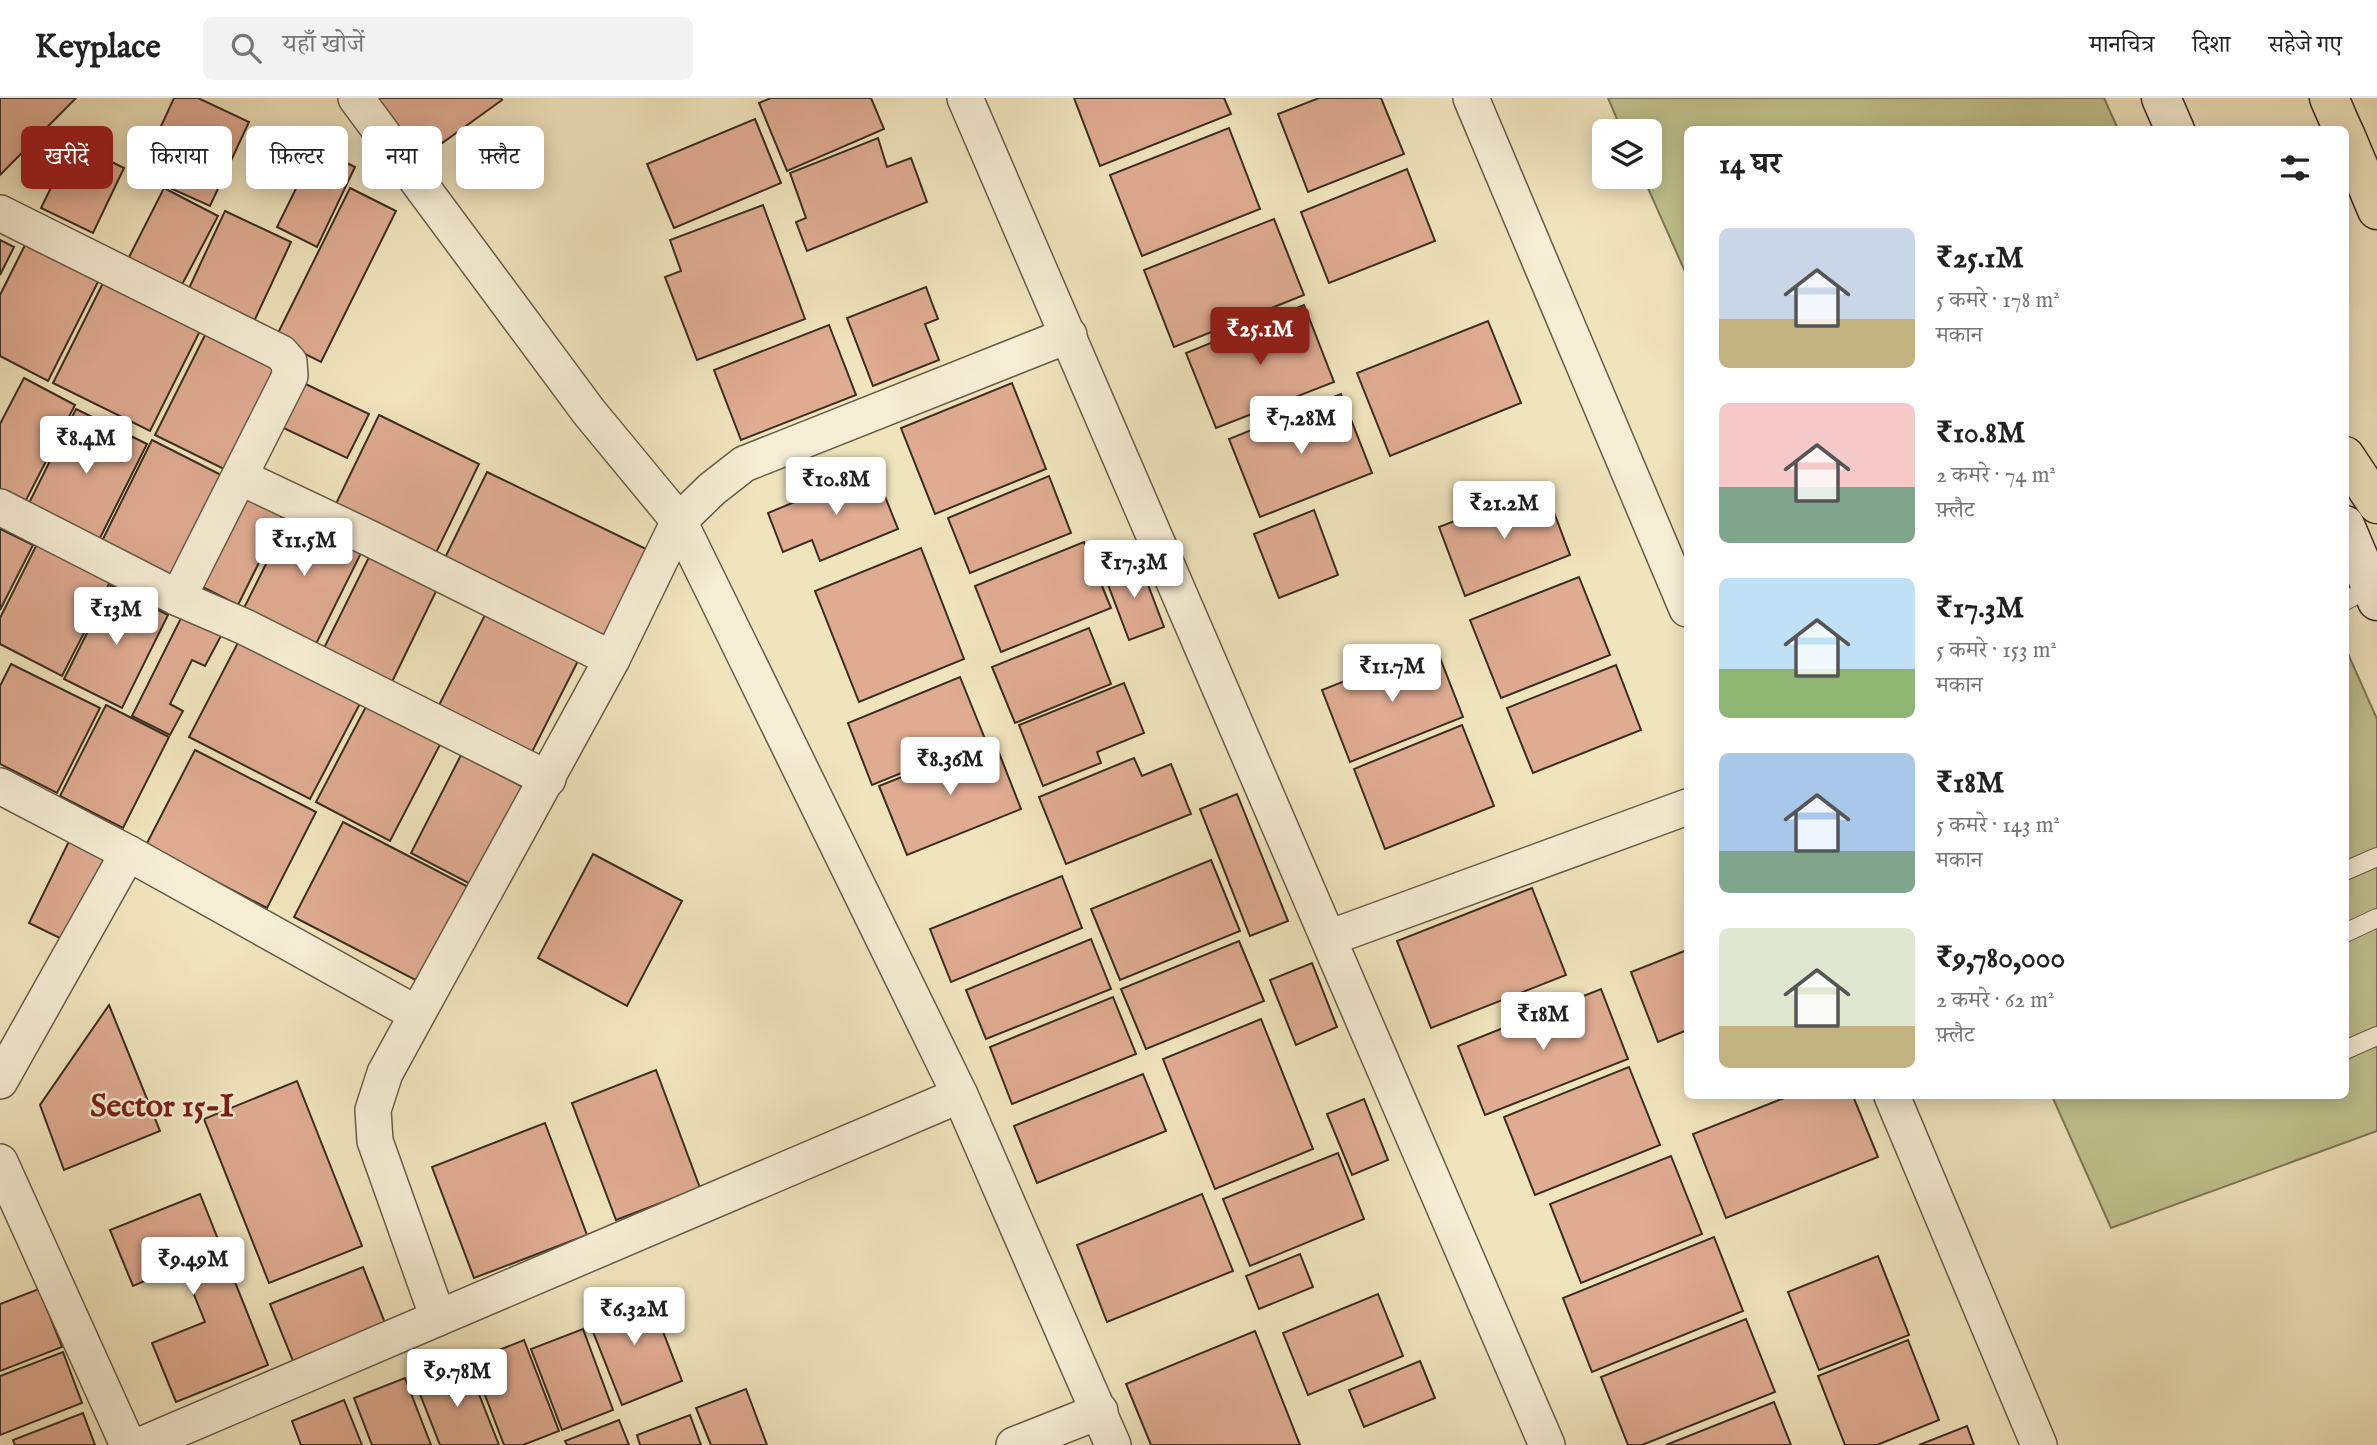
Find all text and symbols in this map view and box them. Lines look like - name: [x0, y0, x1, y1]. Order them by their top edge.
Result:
- search box: [203, 17, 693, 80]
- text: Keyplace: [35, 27, 161, 69]
- text: यहाँ खोजें: [283, 28, 364, 61]
- icon: search: [227, 29, 265, 67]
- text: मानचित्र: [2089, 30, 2154, 61]
- text: दिशा: [2192, 30, 2231, 61]
- text: सहेजे गए: [2269, 30, 2342, 61]
- map controls: [1592, 119, 1662, 189]
- button: layers: [1592, 119, 1662, 189]
- chip: खरीदें: [21, 126, 113, 189]
- chip: किराया: [127, 126, 232, 189]
- chip: फ़िल्टर: [246, 126, 348, 189]
- chip: नया: [362, 126, 442, 189]
- chip: फ़्लैट: [456, 126, 544, 189]
- text: 14 घर: [1719, 146, 1781, 184]
- icon: filters: [2276, 149, 2314, 187]
- text: ₹25.1M: [1936, 240, 2024, 278]
- icon: home: [1775, 256, 1859, 340]
- text: 5 कमरे · 178 m²: [1936, 286, 2060, 315]
- pin: ₹25.1M: [1203, 308, 1317, 367]
- text: ₹25.1M: [1226, 315, 1294, 344]
- text: मकान: [1936, 321, 1983, 350]
- pin: ₹7.28M: [1244, 396, 1358, 456]
- text: ₹7.28M: [1266, 404, 1336, 433]
- text: ₹10.8M: [1936, 415, 2025, 453]
- pin: ₹8.4M: [37, 416, 135, 476]
- text: ₹8.4M: [56, 424, 116, 453]
- icon: home: [1775, 431, 1859, 515]
- pin: ₹10.8M: [779, 458, 893, 517]
- text: 2 कमरे · 74 m²: [1936, 461, 2056, 490]
- text: ₹10.8M: [802, 465, 870, 494]
- pin: ₹21.2M: [1447, 482, 1561, 541]
- text: ₹21.2M: [1469, 489, 1539, 518]
- text: फ़्लैट: [1936, 496, 1974, 525]
- pin: ₹11.5M: [247, 518, 361, 578]
- text: ₹11.5M: [271, 526, 337, 555]
- pin: ₹17.3M: [1077, 540, 1191, 600]
- text: ₹17.3M: [1100, 548, 1168, 577]
- pin: ₹13M: [75, 588, 157, 647]
- text: ₹17.3M: [1936, 590, 2024, 628]
- text: ₹13M: [90, 595, 142, 624]
- icon: home: [1775, 606, 1859, 690]
- text: 5 कमरे · 153 m²: [1936, 636, 2057, 665]
- pin: ₹11.7M: [1335, 644, 1449, 704]
- text: ₹11.7M: [1359, 652, 1425, 681]
- text: मकान: [1936, 671, 1983, 700]
- pin: ₹8.36M: [893, 738, 1007, 797]
- text: ₹8.36M: [917, 745, 983, 774]
- text: ₹18M: [1936, 765, 2004, 803]
- icon: home: [1775, 781, 1859, 865]
- text: 5 कमरे · 143 m²: [1936, 811, 2060, 840]
- text: मकान: [1936, 846, 1983, 875]
- text: ₹9,780,000: [1936, 940, 2065, 978]
- icon: home: [1775, 956, 1859, 1040]
- text: 2 कमरे · 62 m²: [1936, 986, 2054, 1015]
- pin: ₹18M: [1502, 992, 1584, 1052]
- text: ₹18M: [1517, 1000, 1569, 1029]
- text: फ़्लैट: [1936, 1021, 1974, 1050]
- district label: Sector 15-I: [90, 1087, 234, 1128]
- pin: ₹9.49M: [136, 1238, 250, 1297]
- text: ₹9.49M: [157, 1245, 229, 1274]
- pin: ₹6.32M: [577, 1288, 691, 1347]
- text: ₹6.32M: [600, 1295, 668, 1324]
- pin: ₹9.78M: [400, 1350, 514, 1409]
- text: ₹9.78M: [423, 1357, 491, 1386]

